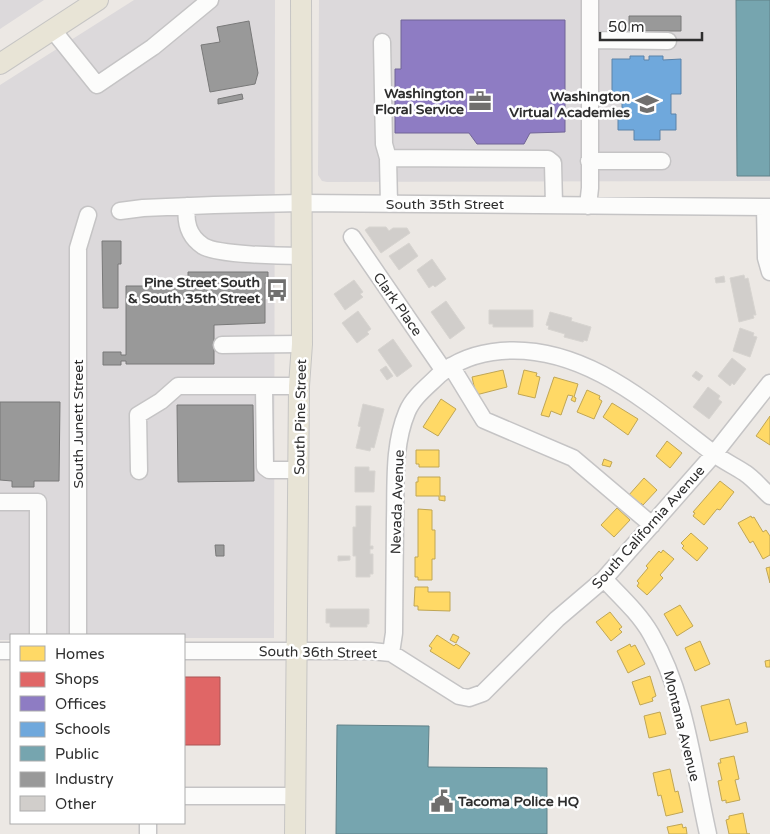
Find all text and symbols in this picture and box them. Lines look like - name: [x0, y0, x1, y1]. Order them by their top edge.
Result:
- scale bar: [600, 10, 702, 42]
- text: 50 m: [608, 18, 645, 36]
- place label: Washington Floral Service: [375, 85, 464, 118]
- office icon: Washington Floral Service: [467, 88, 493, 114]
- place label: Washington Virtual Academies: [509, 88, 630, 121]
- school or university icon: Washington Virtual Academies: [634, 91, 660, 117]
- street label: South 35th Street: [386, 196, 505, 213]
- street label: Clark Place: [369, 269, 426, 339]
- place label: Pine Street South & South 35th Street: [128, 274, 261, 307]
- bus stop icon: Pine Street South & South 35th Street: [264, 277, 290, 303]
- street label: South Pine Street: [291, 358, 310, 475]
- street label: South Junett Street: [70, 359, 87, 489]
- street label: Nevada Avenue: [387, 449, 408, 555]
- street label: South California Avenue: [588, 462, 708, 593]
- legend: [10, 634, 185, 824]
- street label: South 36th Street: [259, 643, 378, 662]
- text: Homes: [55, 645, 105, 663]
- street label: Montana Avenue: [660, 669, 704, 783]
- text: Shops: [55, 670, 99, 688]
- text: Offices: [55, 695, 106, 713]
- text: Schools: [55, 720, 111, 738]
- text: Public: [55, 745, 99, 763]
- text: Industry: [55, 770, 114, 788]
- public building icon: Tacoma Police HQ: [429, 788, 455, 814]
- place label: Tacoma Police HQ: [457, 793, 579, 810]
- text: Other: [55, 795, 97, 813]

